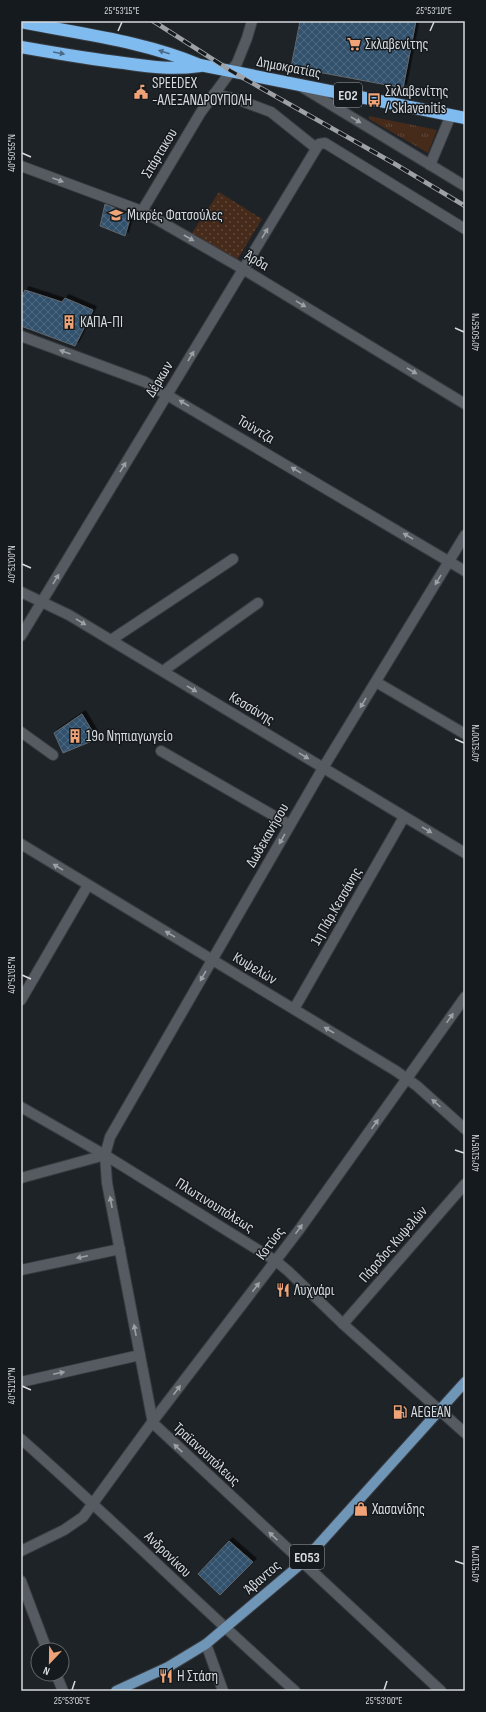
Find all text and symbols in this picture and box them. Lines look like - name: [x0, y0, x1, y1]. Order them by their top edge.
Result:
- text: 25°53'15"E: [104, 5, 140, 17]
- text: 25°53'10"E: [416, 5, 452, 17]
- place label: Σκλαβενίτης: [365, 35, 429, 54]
- supermarket icon: Σκλαβενίτης: [346, 36, 362, 52]
- one-way arrow: [157, 49, 169, 55]
- one-way arrow: [53, 51, 66, 57]
- street label: Δημοκρατίας: [255, 52, 323, 83]
- place label: SPEEDEX -ΑΛΕΞΑΝΔΡΟΥΠΟΛΗ: [152, 74, 252, 110]
- place label: Σκλαβενίτης / Sklavenitis: [385, 82, 449, 118]
- road number: ΕΟ2: [334, 83, 362, 107]
- public building icon: SPEEDEX -ΑΛΕΞΑΝΔΡΟΥΠΟΛΗ: [133, 84, 149, 100]
- bus stop icon: Σκλαβενίτης / Sklavenitis: [366, 92, 382, 108]
- one-way arrow: [350, 116, 362, 123]
- street label: Σπάρτακου: [137, 125, 182, 182]
- text: 40°50'55"N: [6, 134, 18, 172]
- one-way arrow: [52, 177, 64, 183]
- place label: Μικρές Φατσούλες: [127, 206, 223, 225]
- school or university icon: Μικρές Φατσούλες: [108, 207, 124, 223]
- one-way arrow: [261, 228, 269, 238]
- one-way arrow: [183, 234, 195, 241]
- street label: Άρδα: [241, 246, 273, 275]
- one-way arrow: [296, 300, 306, 308]
- place label: ΚΑΠΑ-ΠΙ: [80, 313, 123, 332]
- text: 40°50'55"N: [470, 313, 482, 351]
- building icon: ΚΑΠΑ-ΠΙ: [61, 314, 77, 330]
- one-way arrow: [59, 349, 71, 355]
- one-way arrow: [187, 350, 194, 362]
- street label: Δέρκων: [141, 358, 178, 401]
- one-way arrow: [406, 368, 418, 375]
- one-way arrow: [178, 400, 190, 407]
- street label: Τούντζα: [234, 411, 278, 448]
- one-way arrow: [120, 461, 127, 473]
- one-way arrow: [290, 466, 302, 473]
- one-way arrow: [402, 533, 414, 540]
- text: 40°51'00"N: [6, 545, 18, 583]
- one-way arrow: [53, 573, 60, 585]
- one-way arrow: [434, 575, 441, 586]
- one-way arrow: [75, 619, 87, 626]
- one-way arrow: [187, 685, 197, 693]
- street label: Κεσσάνης: [225, 687, 278, 729]
- one-way arrow: [359, 697, 366, 709]
- text: 40°51'00"N: [470, 724, 482, 762]
- place label: 19ο Νηπιαγωγείο: [86, 727, 173, 746]
- building icon: 19ο Νηπιαγωγείο: [67, 728, 83, 744]
- one-way arrow: [298, 753, 310, 760]
- street label: Δωδεκανήσου: [242, 800, 293, 871]
- one-way arrow: [421, 827, 433, 834]
- one-way arrow: [278, 833, 285, 845]
- one-way arrow: [52, 863, 64, 870]
- street label: 1η Πάρ.Κεσσάνης: [306, 864, 366, 949]
- one-way arrow: [165, 930, 175, 938]
- street label: Κυψελών: [229, 948, 280, 989]
- text: 40°51'05"N: [6, 957, 18, 993]
- one-way arrow: [199, 970, 206, 982]
- one-way arrow: [446, 1013, 454, 1023]
- one-way arrow: [324, 1026, 334, 1034]
- one-way arrow: [431, 1099, 441, 1108]
- one-way arrow: [370, 1118, 379, 1129]
- text: 40°51'05"N: [470, 1135, 482, 1171]
- street label: Πλωτινουπόλεως: [172, 1174, 258, 1237]
- one-way arrow: [107, 1196, 113, 1208]
- street label: Πάροδος Κυψελών: [355, 1202, 432, 1286]
- street label: Κοτύος: [252, 1223, 289, 1264]
- one-way arrow: [295, 1224, 303, 1235]
- one-way arrow: [75, 1255, 88, 1261]
- place label: Λυχνάρι: [293, 1281, 335, 1300]
- one-way arrow: [251, 1282, 259, 1292]
- restaurant icon: Λυχνάρι: [275, 1282, 291, 1298]
- one-way arrow: [132, 1323, 138, 1336]
- text: 40°51'10"N: [6, 1368, 18, 1404]
- one-way arrow: [53, 1370, 65, 1376]
- one-way arrow: [173, 1385, 181, 1396]
- place label: AEGEAN: [410, 1403, 451, 1422]
- fuel station icon: AEGEAN: [392, 1404, 408, 1420]
- street label: Τραϊανουπόλεως: [169, 1418, 244, 1490]
- one-way arrow: [173, 1443, 183, 1452]
- place label: Χασανίδης: [371, 1500, 425, 1519]
- shop icon: Χασανίδης: [353, 1501, 369, 1517]
- street label: Ανδρονίκου: [139, 1527, 195, 1581]
- one-way arrow: [269, 1532, 278, 1541]
- road number: ΕΟ53: [290, 1545, 324, 1569]
- text: 40°51'10"N: [470, 1546, 482, 1582]
- street label: Άβαντος: [240, 1556, 285, 1599]
- north arrow: [30, 1642, 70, 1682]
- text: N: [41, 1664, 52, 1678]
- place label: Η Στάση: [177, 1667, 218, 1686]
- restaurant icon: Η Στάση: [158, 1668, 174, 1684]
- text: 25°53'05"E: [54, 1695, 90, 1707]
- text: 25°53'00"E: [366, 1695, 402, 1707]

